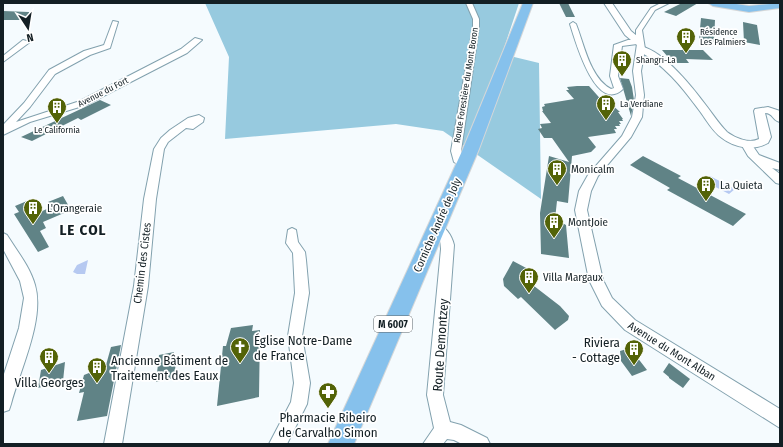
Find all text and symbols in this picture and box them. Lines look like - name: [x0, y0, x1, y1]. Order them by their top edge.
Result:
- north arrow: [8, 8, 48, 48]
- street label: Route Forestière du Mont Boron: [452, 26, 480, 143]
- building icon: Résidence Les Palmiers: [675, 26, 697, 54]
- place label: Résidence Les Palmiers: [700, 27, 746, 47]
- text: N: [25, 30, 35, 44]
- building icon: Shangri-La: [611, 49, 633, 77]
- place label: Shangri-La: [636, 55, 676, 65]
- street label: Avenue du Fort: [76, 75, 130, 109]
- building icon: La Verdiane: [595, 93, 617, 121]
- building icon: Le California: [46, 96, 68, 124]
- place label: La Verdiane: [620, 99, 663, 109]
- place label: Le California: [34, 125, 80, 135]
- building icon: Monicalm: [546, 158, 568, 186]
- place label: Monicalm: [571, 163, 614, 176]
- building icon: La Quieta: [695, 174, 717, 202]
- street label: Corniche André de Joly: [411, 176, 464, 274]
- place label: La Quieta: [720, 179, 763, 192]
- building icon: L'Orangeraie: [22, 197, 44, 225]
- place label: L'Orangeraie: [47, 202, 102, 215]
- building icon: MontJoie: [543, 211, 565, 239]
- place label: MontJoie: [568, 216, 608, 229]
- district label: LE COL: [59, 221, 107, 239]
- street label: Chemin des Cistes: [131, 221, 154, 304]
- building icon: Villa Margaux: [518, 266, 540, 294]
- place label: Villa Margaux: [543, 271, 603, 284]
- street label: Route Demontzey: [430, 298, 451, 392]
- road number: M 6007: [374, 316, 412, 332]
- street label: Avenue du Mont Alban: [625, 319, 718, 384]
- place label: Église Notre-Dame de France: [254, 333, 352, 363]
- place label: Riviera - Cottage: [572, 335, 620, 365]
- church icon: Église Notre-Dame de France: [229, 336, 251, 364]
- building icon: Riviera - Cottage: [623, 338, 645, 366]
- building icon: Villa Georges: [38, 346, 60, 374]
- place label: Ancienne Bâtiment de Traitement des Eaux: [111, 353, 228, 383]
- building icon: Ancienne Bâtiment de Traitement des Eaux: [86, 356, 108, 384]
- place label: Villa Georges: [14, 375, 84, 390]
- pharmacy icon: Pharmacie Ribeiro de Carvalho Simon: [317, 381, 339, 409]
- place label: Pharmacie Ribeiro de Carvalho Simon: [278, 410, 378, 440]

